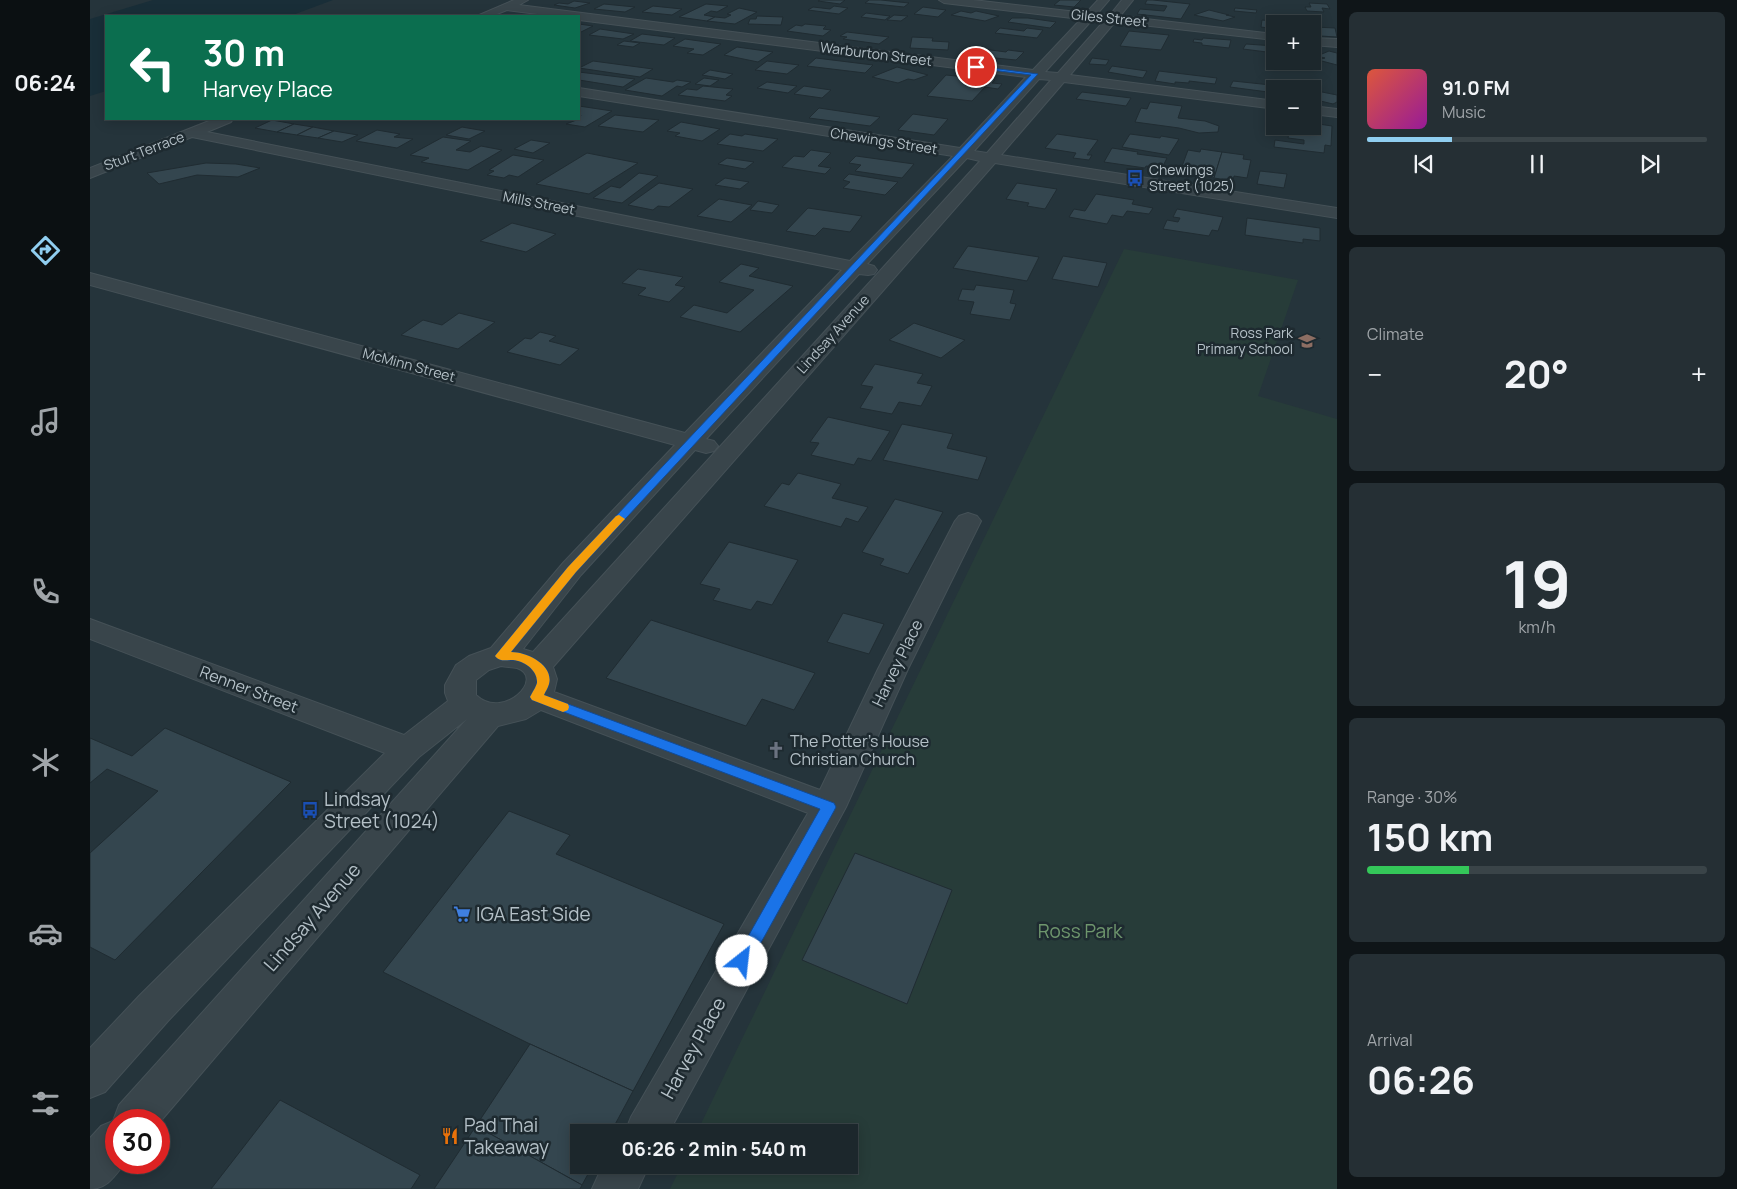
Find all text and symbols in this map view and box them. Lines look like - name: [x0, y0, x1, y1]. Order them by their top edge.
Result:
- street label: Giles Street: [1070, 4, 1148, 31]
- map controls: [1266, 15, 1321, 135]
- button: +: [1266, 15, 1321, 70]
- text: 30 m: [203, 29, 285, 77]
- icon: left: [120, 35, 185, 100]
- street label: Warburton Street: [819, 37, 934, 70]
- pin: [955, 46, 997, 88]
- icon: arrive: [962, 53, 990, 81]
- text: 06:24: [14, 68, 76, 98]
- text: Harvey Place: [203, 74, 333, 104]
- text: 91.0 FM: [1442, 75, 1510, 101]
- button: −: [1266, 80, 1321, 135]
- text: Music: [1442, 101, 1486, 123]
- street label: Chewings Street: [829, 123, 939, 158]
- street label: Sturt Terrace: [101, 126, 187, 175]
- icon: previous: [1410, 150, 1438, 178]
- icon: pause: [1523, 150, 1551, 178]
- icon: next: [1636, 150, 1664, 178]
- place label: Chewings Street (1025): [1149, 160, 1235, 195]
- bus stop icon: Chewings Street (1025): [1125, 168, 1145, 188]
- street label: Mills Street: [502, 186, 577, 219]
- icon: directions: [28, 233, 63, 268]
- street label: Lindsay Avenue: [792, 290, 873, 377]
- place label: Ross Park Primary School: [1197, 323, 1294, 358]
- text: Climate: [1367, 323, 1424, 345]
- school or university icon: Ross Park Primary School: [1297, 331, 1317, 351]
- street label: McMinn Street: [361, 343, 458, 386]
- text: 20°: [1504, 347, 1569, 399]
- text: −: [1367, 355, 1382, 393]
- text: +: [1691, 355, 1707, 393]
- icon: music: [28, 404, 63, 439]
- text: 19: [1503, 539, 1571, 628]
- icon: phone: [28, 574, 63, 609]
- street label: Harvey Place: [866, 616, 928, 710]
- text: km/h: [1518, 616, 1556, 638]
- street label: Renner Street: [197, 660, 301, 718]
- place label: The Potter's House Christian Church: [790, 730, 929, 770]
- church icon: The Potter's House Christian Church: [766, 740, 786, 760]
- icon: climate: [28, 745, 63, 780]
- place label: Lindsay Street (1024): [324, 786, 440, 834]
- text: Range · 30%: [1367, 786, 1457, 808]
- bus stop icon: Lindsay Street (1024): [300, 800, 320, 820]
- text: 150 km: [1367, 810, 1493, 862]
- street label: Lindsay Avenue: [258, 857, 366, 977]
- place label: IGA East Side: [476, 901, 591, 927]
- supermarket icon: IGA East Side: [452, 904, 472, 924]
- icon: car: [28, 916, 63, 951]
- park label: Ross Park: [1038, 918, 1123, 944]
- position arrow: [715, 934, 767, 986]
- street label: Harvey Place: [654, 993, 732, 1103]
- text: Arrival: [1367, 1029, 1413, 1051]
- text: 06:26: [1367, 1053, 1475, 1105]
- icon: filters: [28, 1086, 63, 1121]
- speed limit sign: 30: [105, 1109, 170, 1174]
- place label: Pad Thai Takeaway: [464, 1112, 549, 1160]
- restaurant icon: Pad Thai Takeaway: [440, 1126, 460, 1146]
- text: 06:26 · 2 min · 540 m: [622, 1136, 806, 1162]

